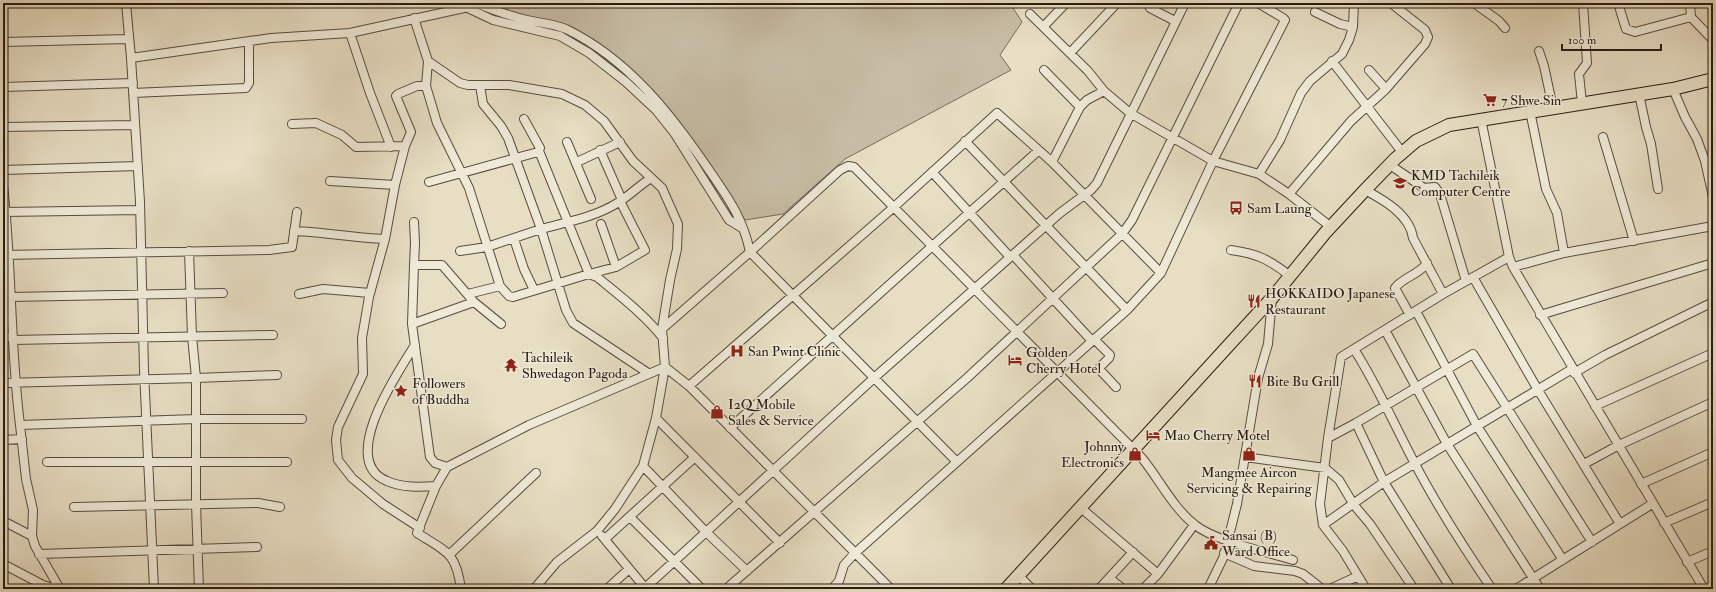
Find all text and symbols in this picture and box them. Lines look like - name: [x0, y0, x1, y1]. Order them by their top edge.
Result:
- scale bar: [1562, 26, 1661, 52]
- text: 100 m: [1568, 33, 1597, 48]
- supermarket icon: 7 Shwe Sin: [1482, 92, 1498, 108]
- place label: 7 Shwe Sin: [1501, 92, 1561, 109]
- place label: KMD Tachileik Computer Centre: [1411, 167, 1511, 201]
- school or university icon: KMD Tachileik Computer Centre: [1392, 175, 1408, 191]
- bus stop icon: Sam Laung: [1228, 200, 1244, 216]
- place label: Sam Laung: [1247, 200, 1313, 217]
- place label: HOKKAIDO Japanese Restaurant: [1265, 285, 1395, 318]
- restaurant icon: HOKKAIDO Japanese Restaurant: [1246, 293, 1262, 309]
- hospital icon: San Pwint Clinic: [729, 343, 745, 359]
- place label: San Pwint Clinic: [748, 343, 841, 360]
- place label: Golden Cherry Hotel: [1026, 344, 1101, 378]
- place label: Tachileik Shwedagon Pagoda: [522, 349, 628, 382]
- hotel icon: Golden Cherry Hotel: [1007, 352, 1023, 368]
- temple icon: Tachileik Shwedagon Pagoda: [503, 357, 519, 373]
- restaurant icon: Bite Bu Grill: [1247, 373, 1263, 389]
- place label: Bite Bu Grill: [1266, 373, 1340, 390]
- place label: Followers of Buddha: [412, 375, 470, 408]
- place icon: Followers of Buddha: [393, 383, 409, 399]
- place label: I2Q Mobile Sales & Service: [728, 396, 814, 429]
- shop icon: I2Q Mobile Sales & Service: [709, 404, 725, 420]
- hotel icon: Mao Cherry Motel: [1145, 427, 1161, 443]
- place label: Mao Cherry Motel: [1164, 427, 1270, 445]
- place label: Johnny Electronics: [1061, 438, 1125, 471]
- shop icon: Johnny Electronics: [1127, 446, 1143, 462]
- shop icon: Mangmee Aircon Servicing & Repairing: [1241, 446, 1257, 462]
- place label: Mangmee Aircon Servicing & Repairing: [1186, 464, 1313, 498]
- place label: Sansai (B) Ward Office: [1221, 527, 1290, 560]
- public building icon: Sansai (B) Ward Office: [1203, 535, 1219, 551]

